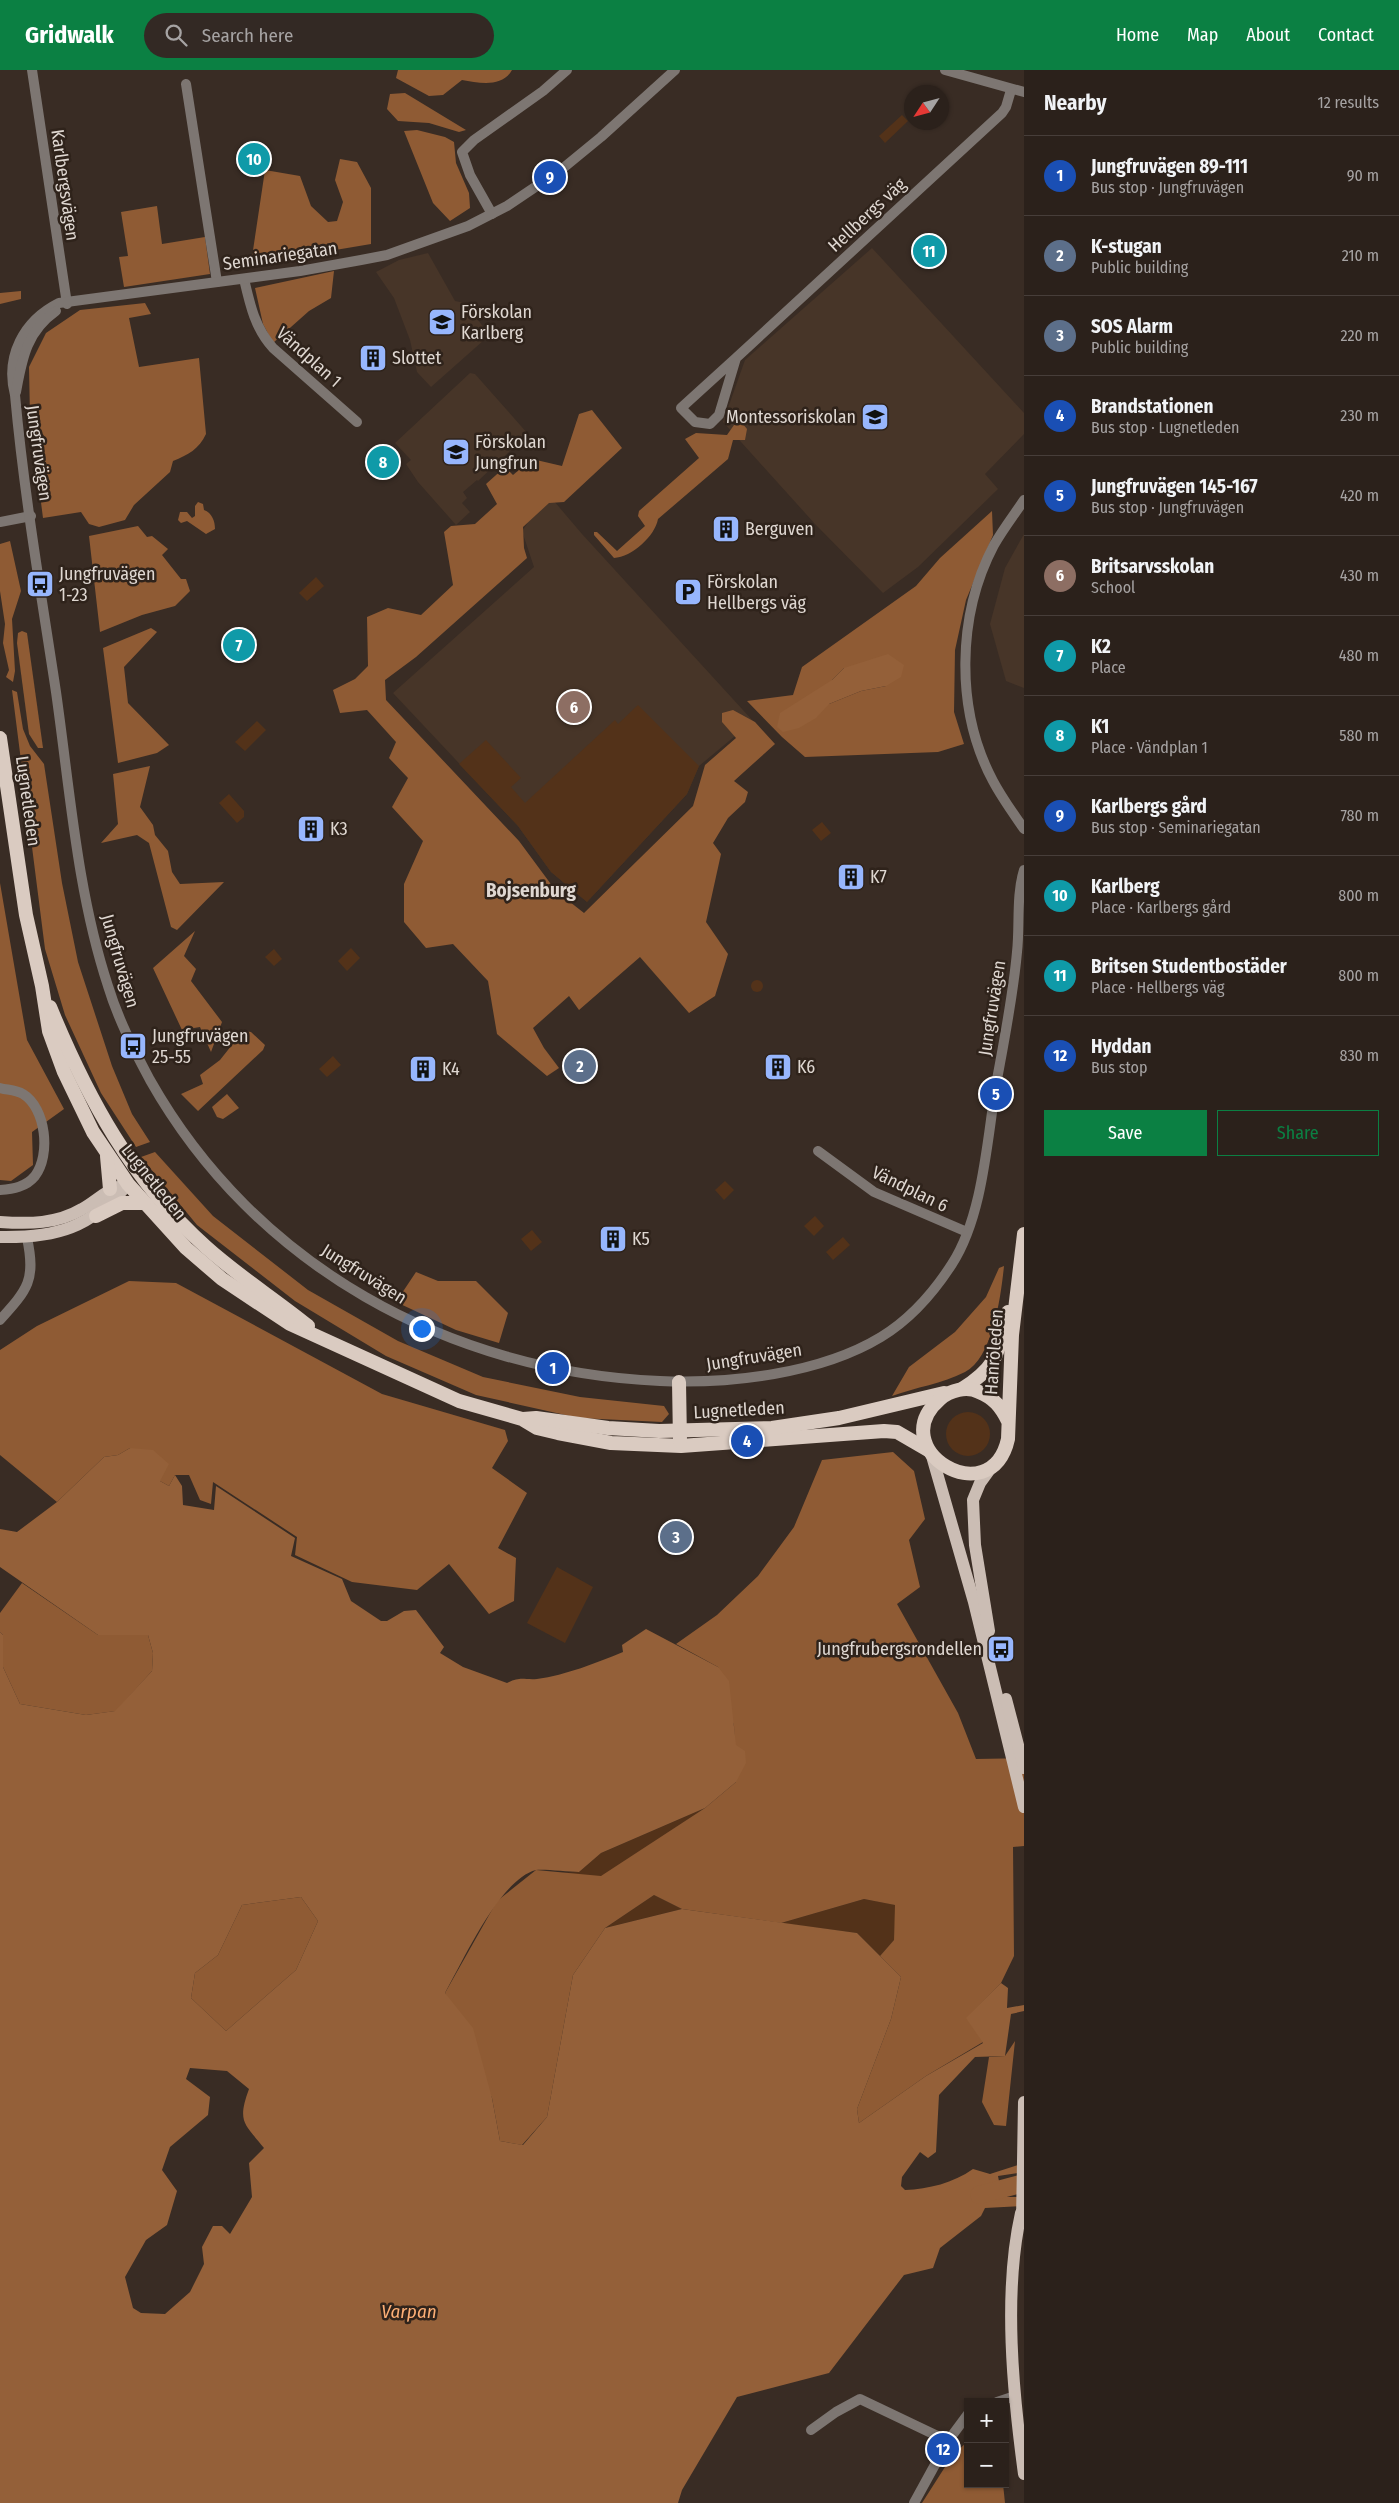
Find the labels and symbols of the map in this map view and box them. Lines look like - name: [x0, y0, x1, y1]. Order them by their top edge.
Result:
- north arrow: [904, 85, 949, 130]
- street label: Karlbergsvägen: [46, 128, 84, 242]
- pin: 10: [238, 140, 270, 178]
- pin: 9: [534, 158, 566, 196]
- street label: Hellbergs väg: [823, 173, 911, 257]
- pin: 11: [913, 232, 945, 270]
- street label: Seminariegatan: [221, 237, 339, 275]
- place label: Förskolan Karlberg: [461, 301, 532, 344]
- school or university icon: Förskolan Karlberg: [427, 307, 457, 337]
- street label: Vändplan 1: [272, 322, 346, 392]
- building icon: Slottet: [358, 343, 388, 373]
- place label: Slottet: [392, 347, 441, 369]
- school or university icon: Montessoriskolan: [860, 402, 890, 432]
- street label: Jungfruvägen: [21, 404, 57, 502]
- place label: Montessoriskolan: [726, 406, 856, 428]
- place label: Förskolan Jungfrun: [475, 431, 546, 474]
- school or university icon: Förskolan Jungfrun: [441, 437, 471, 467]
- pin: 8: [367, 443, 399, 481]
- building icon: Berguven: [711, 514, 741, 544]
- place label: Berguven: [745, 518, 814, 540]
- place label: Jungfruvägen 1-23: [59, 563, 155, 606]
- bus stop icon: Jungfruvägen 1-23: [25, 569, 55, 599]
- place label: Förskolan Hellbergs väg: [707, 571, 806, 614]
- parking icon: Förskolan Hellbergs väg: [673, 577, 703, 607]
- pin: 7: [223, 626, 255, 664]
- pin: 6: [558, 688, 590, 726]
- street label: Lugnetleden: [11, 754, 45, 848]
- building icon: K3: [296, 814, 326, 844]
- place label: K3: [330, 818, 348, 840]
- building icon: K7: [836, 862, 866, 892]
- place label: K7: [870, 866, 887, 888]
- district label: Bojsenburg: [486, 879, 577, 902]
- street label: Jungfruvägen: [96, 912, 144, 1010]
- street label: Jungfruvägen: [974, 959, 1010, 1057]
- place label: Jungfruvägen 25-55: [152, 1025, 248, 1068]
- bus stop icon: Jungfruvägen 25-55: [118, 1031, 148, 1061]
- pin: 2: [564, 1047, 596, 1085]
- building icon: K6: [763, 1052, 793, 1082]
- building icon: K4: [408, 1054, 438, 1084]
- place label: K6: [797, 1056, 815, 1078]
- place label: K4: [442, 1058, 460, 1080]
- pin: 5: [980, 1075, 1012, 1113]
- street label: Lugnetleden: [117, 1140, 191, 1224]
- street label: Vändplan 6: [868, 1161, 952, 1217]
- building icon: K5: [598, 1224, 628, 1254]
- place label: K5: [632, 1228, 650, 1250]
- street label: Jungfruvägen: [317, 1239, 411, 1309]
- street label: Hanröleden: [980, 1308, 1008, 1396]
- your location: [409, 1316, 435, 1342]
- street label: Jungfruvägen: [705, 1339, 803, 1375]
- pin: 1: [537, 1349, 569, 1387]
- street label: Lugnetleden: [693, 1397, 785, 1423]
- pin: 4: [731, 1422, 763, 1460]
- pin: 3: [660, 1518, 692, 1556]
- bus stop icon: Jungfrubergsrondellen: [986, 1634, 1016, 1664]
- place label: Jungfrubergsrondellen: [817, 1638, 982, 1660]
- water label: Varpan: [381, 2300, 437, 2323]
- pin: 12: [927, 2430, 959, 2468]

